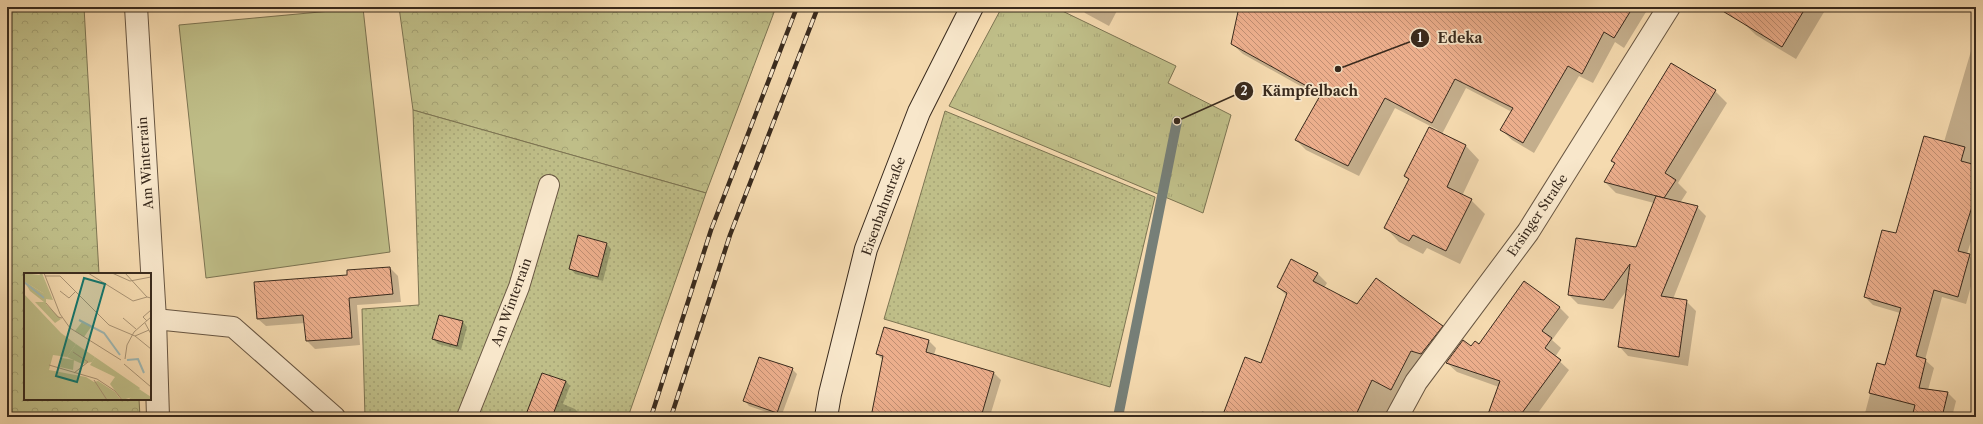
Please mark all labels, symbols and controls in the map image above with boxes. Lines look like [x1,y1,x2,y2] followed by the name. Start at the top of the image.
[1410,25,1491,51] callout: Edeka
[1438,29,1483,47] text: Edeka
[1417,30,1423,45] text: 1
[1234,78,1366,104] callout: Kämpfelbach
[1262,82,1358,100] text: Kämpfelbach
[1240,83,1248,98] text: 2
[134,116,156,211] street label: Am Winterrain
[858,155,908,257] street label: Eisenbahnstraße
[1504,171,1570,259] street label: Ersinger Straße
[487,256,534,349] street label: Am Winterrain
[24,273,151,400] inset map

